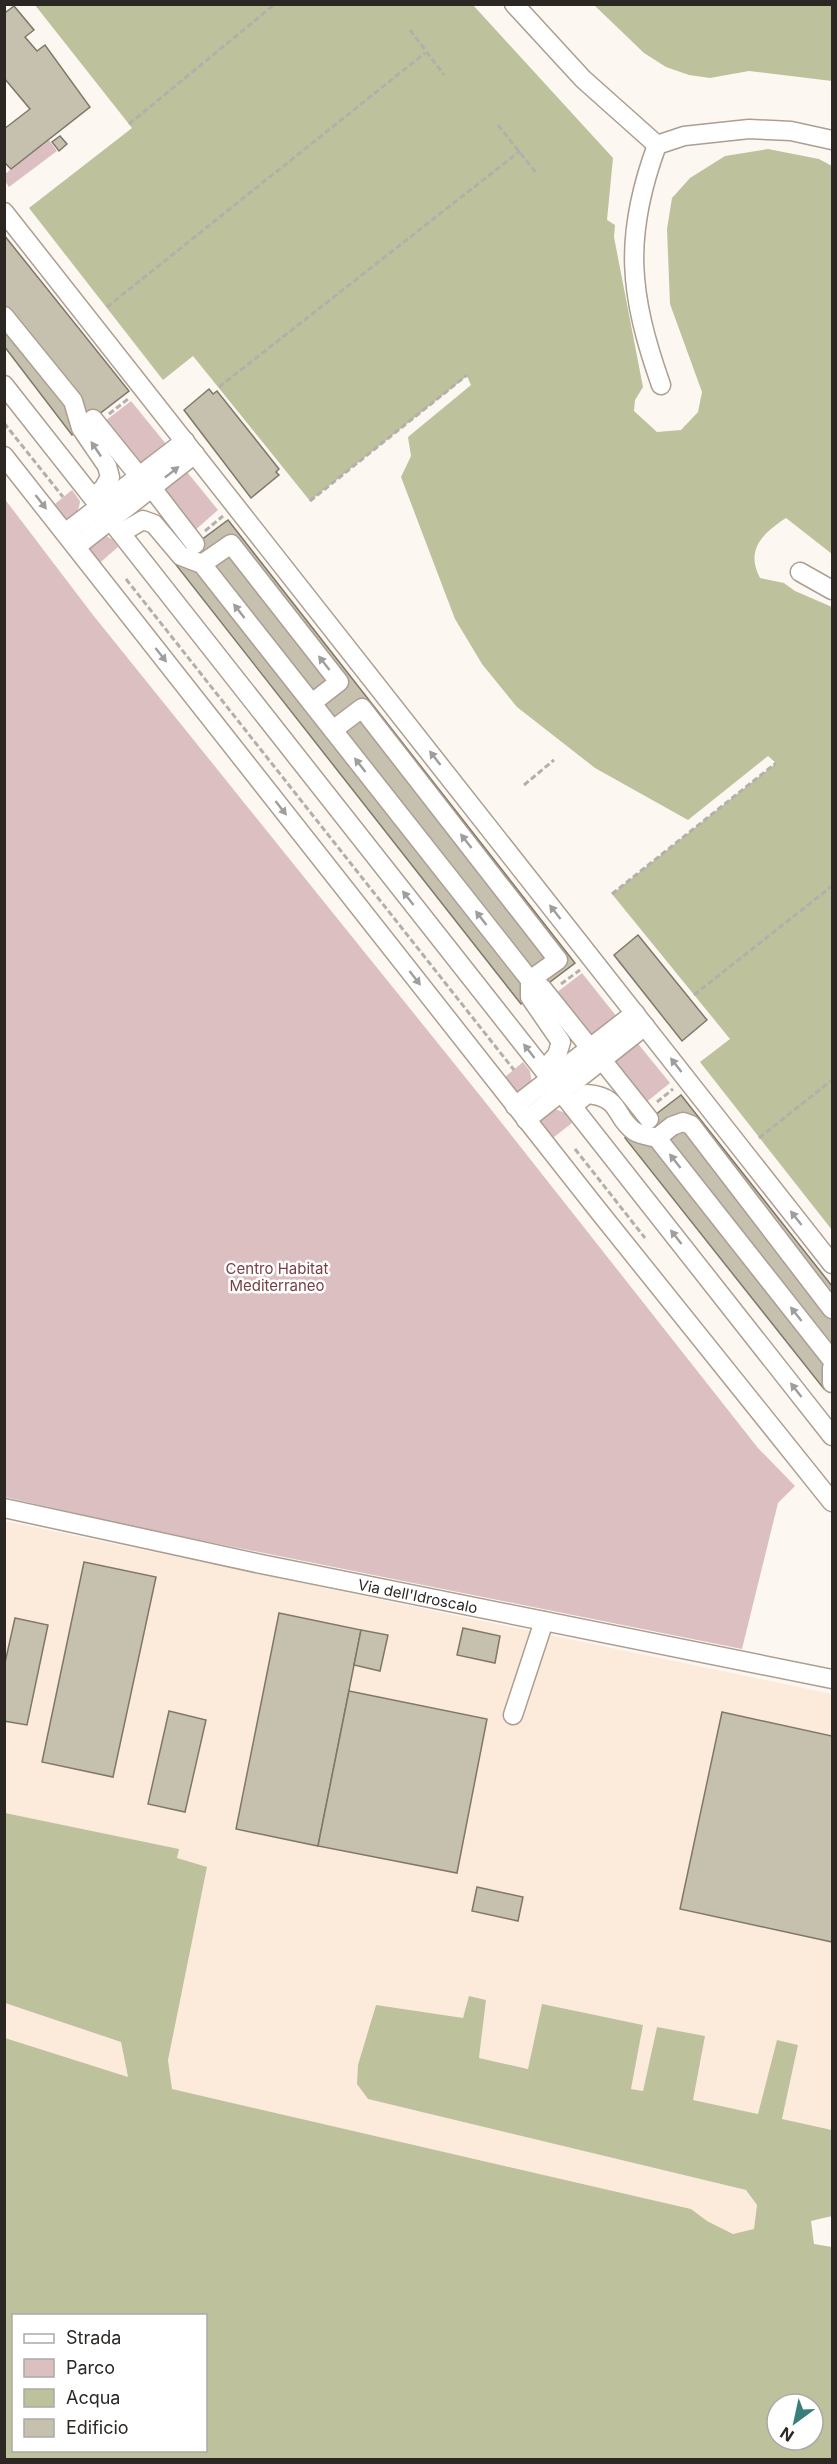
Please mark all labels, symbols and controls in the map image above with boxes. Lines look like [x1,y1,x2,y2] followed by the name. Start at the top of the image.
[90,441,102,457] one-way arrow
[164,467,179,479] one-way arrow
[34,494,46,509] one-way arrow
[234,604,246,619] one-way arrow
[154,647,167,663] one-way arrow
[318,655,331,671] one-way arrow
[429,751,441,766] one-way arrow
[354,757,366,772] one-way arrow
[275,801,287,816] one-way arrow
[460,834,472,849] one-way arrow
[403,890,415,905] one-way arrow
[550,904,562,919] one-way arrow
[475,910,487,925] one-way arrow
[408,971,420,986] one-way arrow
[523,1043,535,1058] one-way arrow
[669,1057,682,1073] one-way arrow
[669,1153,682,1169] one-way arrow
[791,1211,803,1226] one-way arrow
[670,1229,682,1244] one-way arrow
[226,1259,328,1295] park label: Centro Habitat Mediterraneo
[790,1306,803,1322] one-way arrow
[790,1382,803,1398] one-way arrow
[356,1574,479,1617] street label: Via dell'Idroscalo
[12,2314,207,2452] legend
[66,2327,121,2348] text: Strada
[66,2357,115,2378] text: Parco
[66,2387,120,2408] text: Acqua
[765,2392,825,2452] north arrow
[66,2417,129,2438] text: Edificio
[776,2423,797,2446] text: N

